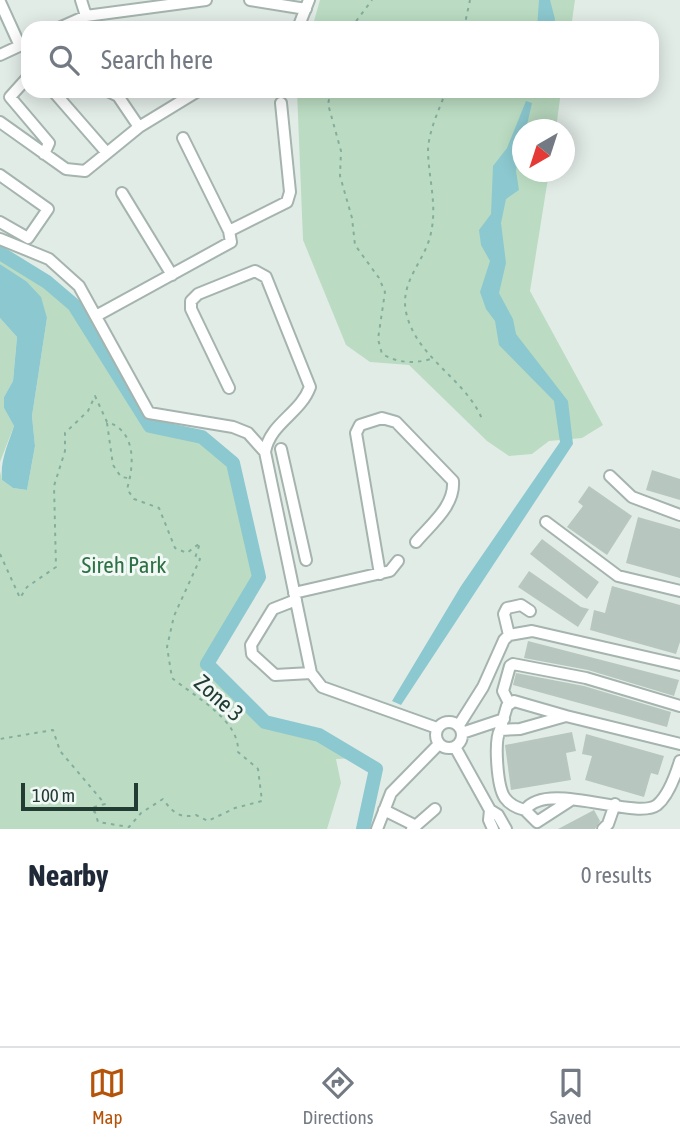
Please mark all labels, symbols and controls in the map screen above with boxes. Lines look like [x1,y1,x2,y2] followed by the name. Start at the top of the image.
[21,21,659,98] search box
[45,41,83,79] icon: search
[101,45,213,75] text: Search here
[512,119,575,182] north arrow
[82,552,166,578] park label: Sireh Park
[189,669,249,727] street label: Zone 3
[21,780,138,812] scale bar
[32,784,75,806] text: 100 m
[28,858,108,892] text: Nearby
[581,862,652,888] text: 0 results
[88,1064,126,1128] tab: Map
[303,1064,373,1128] tab: Directions
[550,1064,592,1128] tab: Saved

